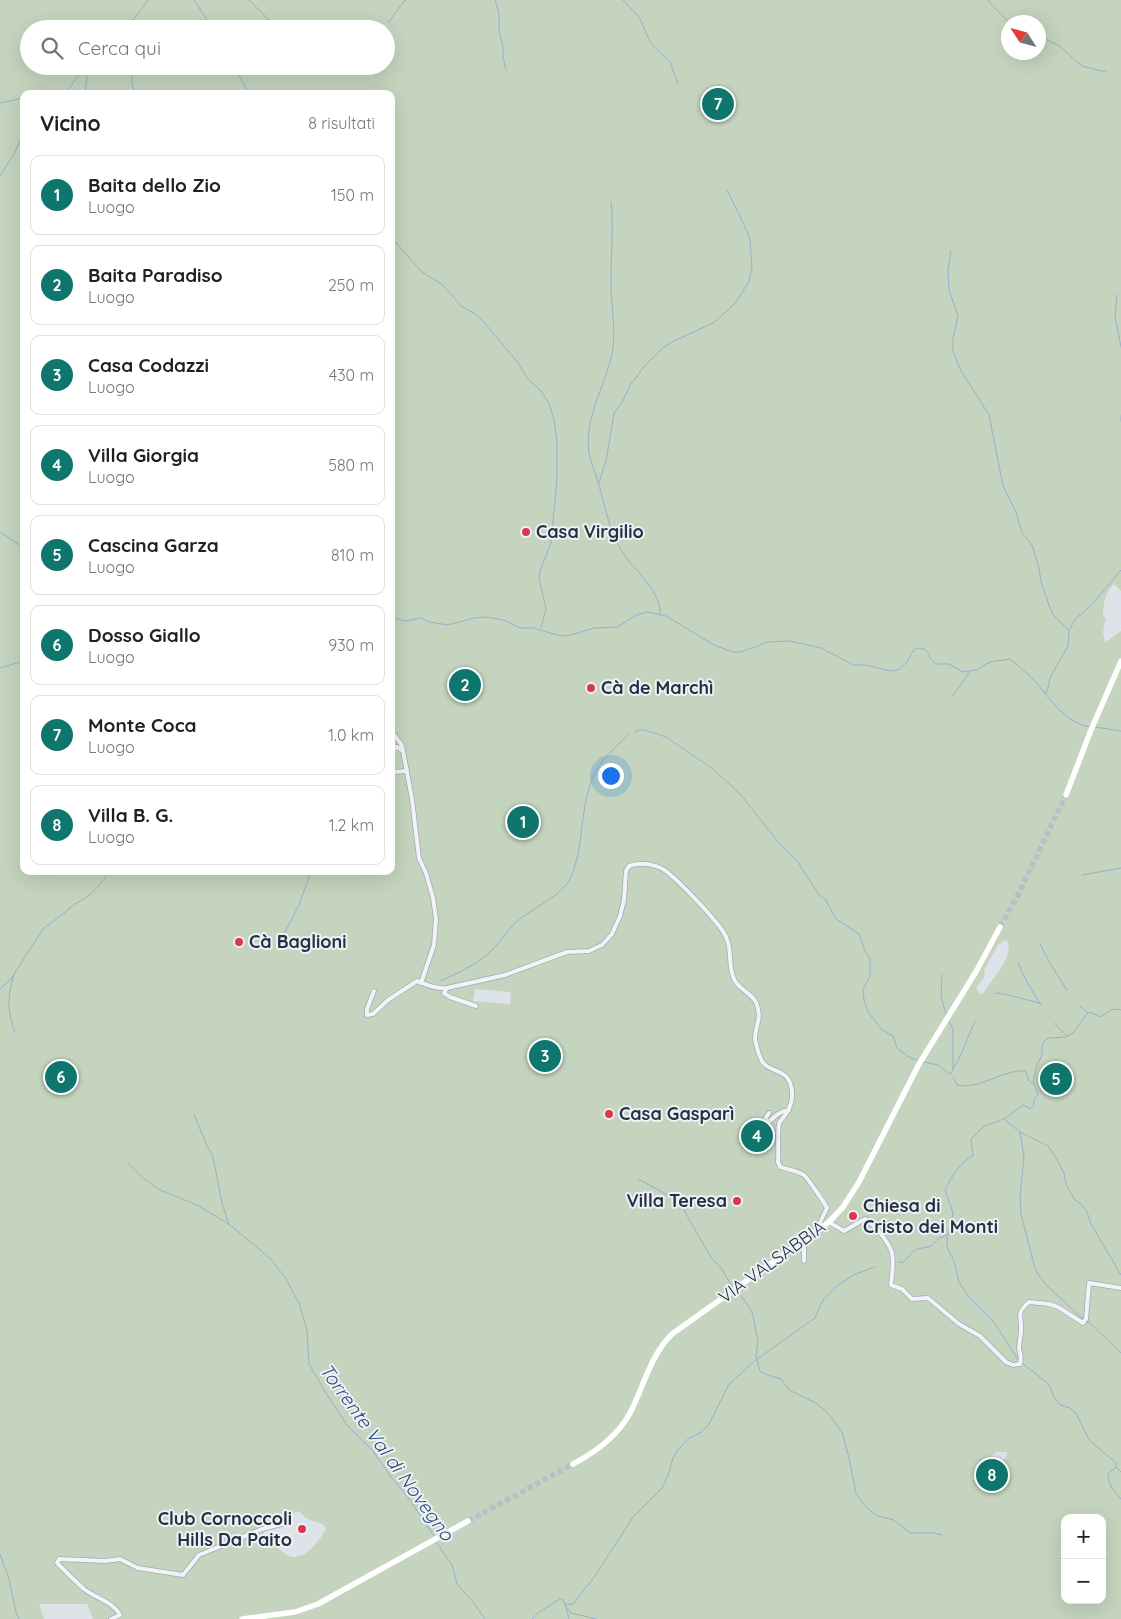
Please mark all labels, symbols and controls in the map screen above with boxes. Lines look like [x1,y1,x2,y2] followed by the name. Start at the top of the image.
[1001,15,1046,60] north arrow
[20,20,395,75] search box
[38,34,66,62] icon: search
[78,36,161,60] text: Cerca qui
[702,85,734,123] pin: 7
[40,110,101,136] text: Vicino
[308,113,375,133] text: 8 risultati
[88,173,221,197] text: Baita dello Zio
[54,185,60,205] text: 1
[331,185,374,205] text: 150 m
[88,197,135,217] text: Luogo
[88,263,223,287] text: Baita Paradiso
[52,275,62,295] text: 2
[328,275,374,295] text: 250 m
[88,287,135,307] text: Luogo
[88,353,209,377] text: Casa Codazzi
[53,365,61,385] text: 3
[329,365,374,385] text: 430 m
[88,377,135,397] text: Luogo
[88,443,199,467] text: Villa Giorgia
[52,455,62,475] text: 4
[328,455,374,475] text: 580 m
[88,467,135,487] text: Luogo
[536,520,644,543] place label: Casa Virgilio
[520,526,532,538] marker: Casa Virgilio
[88,533,219,557] text: Cascina Garza
[52,545,62,565] text: 5
[331,545,374,565] text: 810 m
[88,557,135,577] text: Luogo
[88,623,201,647] text: Dosso Giallo
[53,635,61,655] text: 6
[328,635,374,655] text: 930 m
[88,647,135,667] text: Luogo
[449,666,481,704] pin: 2
[601,676,713,699] place label: Cà de Marchì
[585,682,597,694] marker: Cà de Marchì
[88,713,197,737] text: Monte Coca
[53,725,61,745] text: 7
[328,725,374,745] text: 1.0 km
[88,737,135,757] text: Luogo
[598,763,624,789] your location
[88,803,173,827] text: Villa B. G.
[507,803,539,841] pin: 1
[53,815,61,835] text: 8
[329,815,374,835] text: 1.2 km
[88,827,135,847] text: Luogo
[249,930,347,953] place label: Cà Baglioni
[233,936,245,948] marker: Cà Baglioni
[529,1037,561,1075] pin: 3
[45,1058,77,1096] pin: 6
[1040,1060,1072,1098] pin: 5
[619,1102,734,1125] place label: Casa Gasparì
[603,1108,615,1120] marker: Casa Gasparì
[741,1117,773,1155] pin: 4
[627,1189,727,1212] place label: Villa Teresa
[863,1194,998,1238] place label: Chiesa di Cristo dei Monti
[731,1195,743,1207] marker: Villa Teresa
[847,1210,859,1222] marker: Chiesa di Cristo dei Monti
[714,1215,830,1308] street label: VIA VALSABBIA
[315,1359,460,1547] water label: Torrente Val di Novegno
[976,1456,1008,1494] pin: 8
[158,1507,292,1551] place label: Club Cornoccoli Hills Da Paito
[1061,1514,1106,1604] map controls
[1061,1514,1106,1559] button: +
[296,1523,308,1535] marker: Club Cornoccoli Hills Da Paito
[1061,1559,1106,1604] button: −

